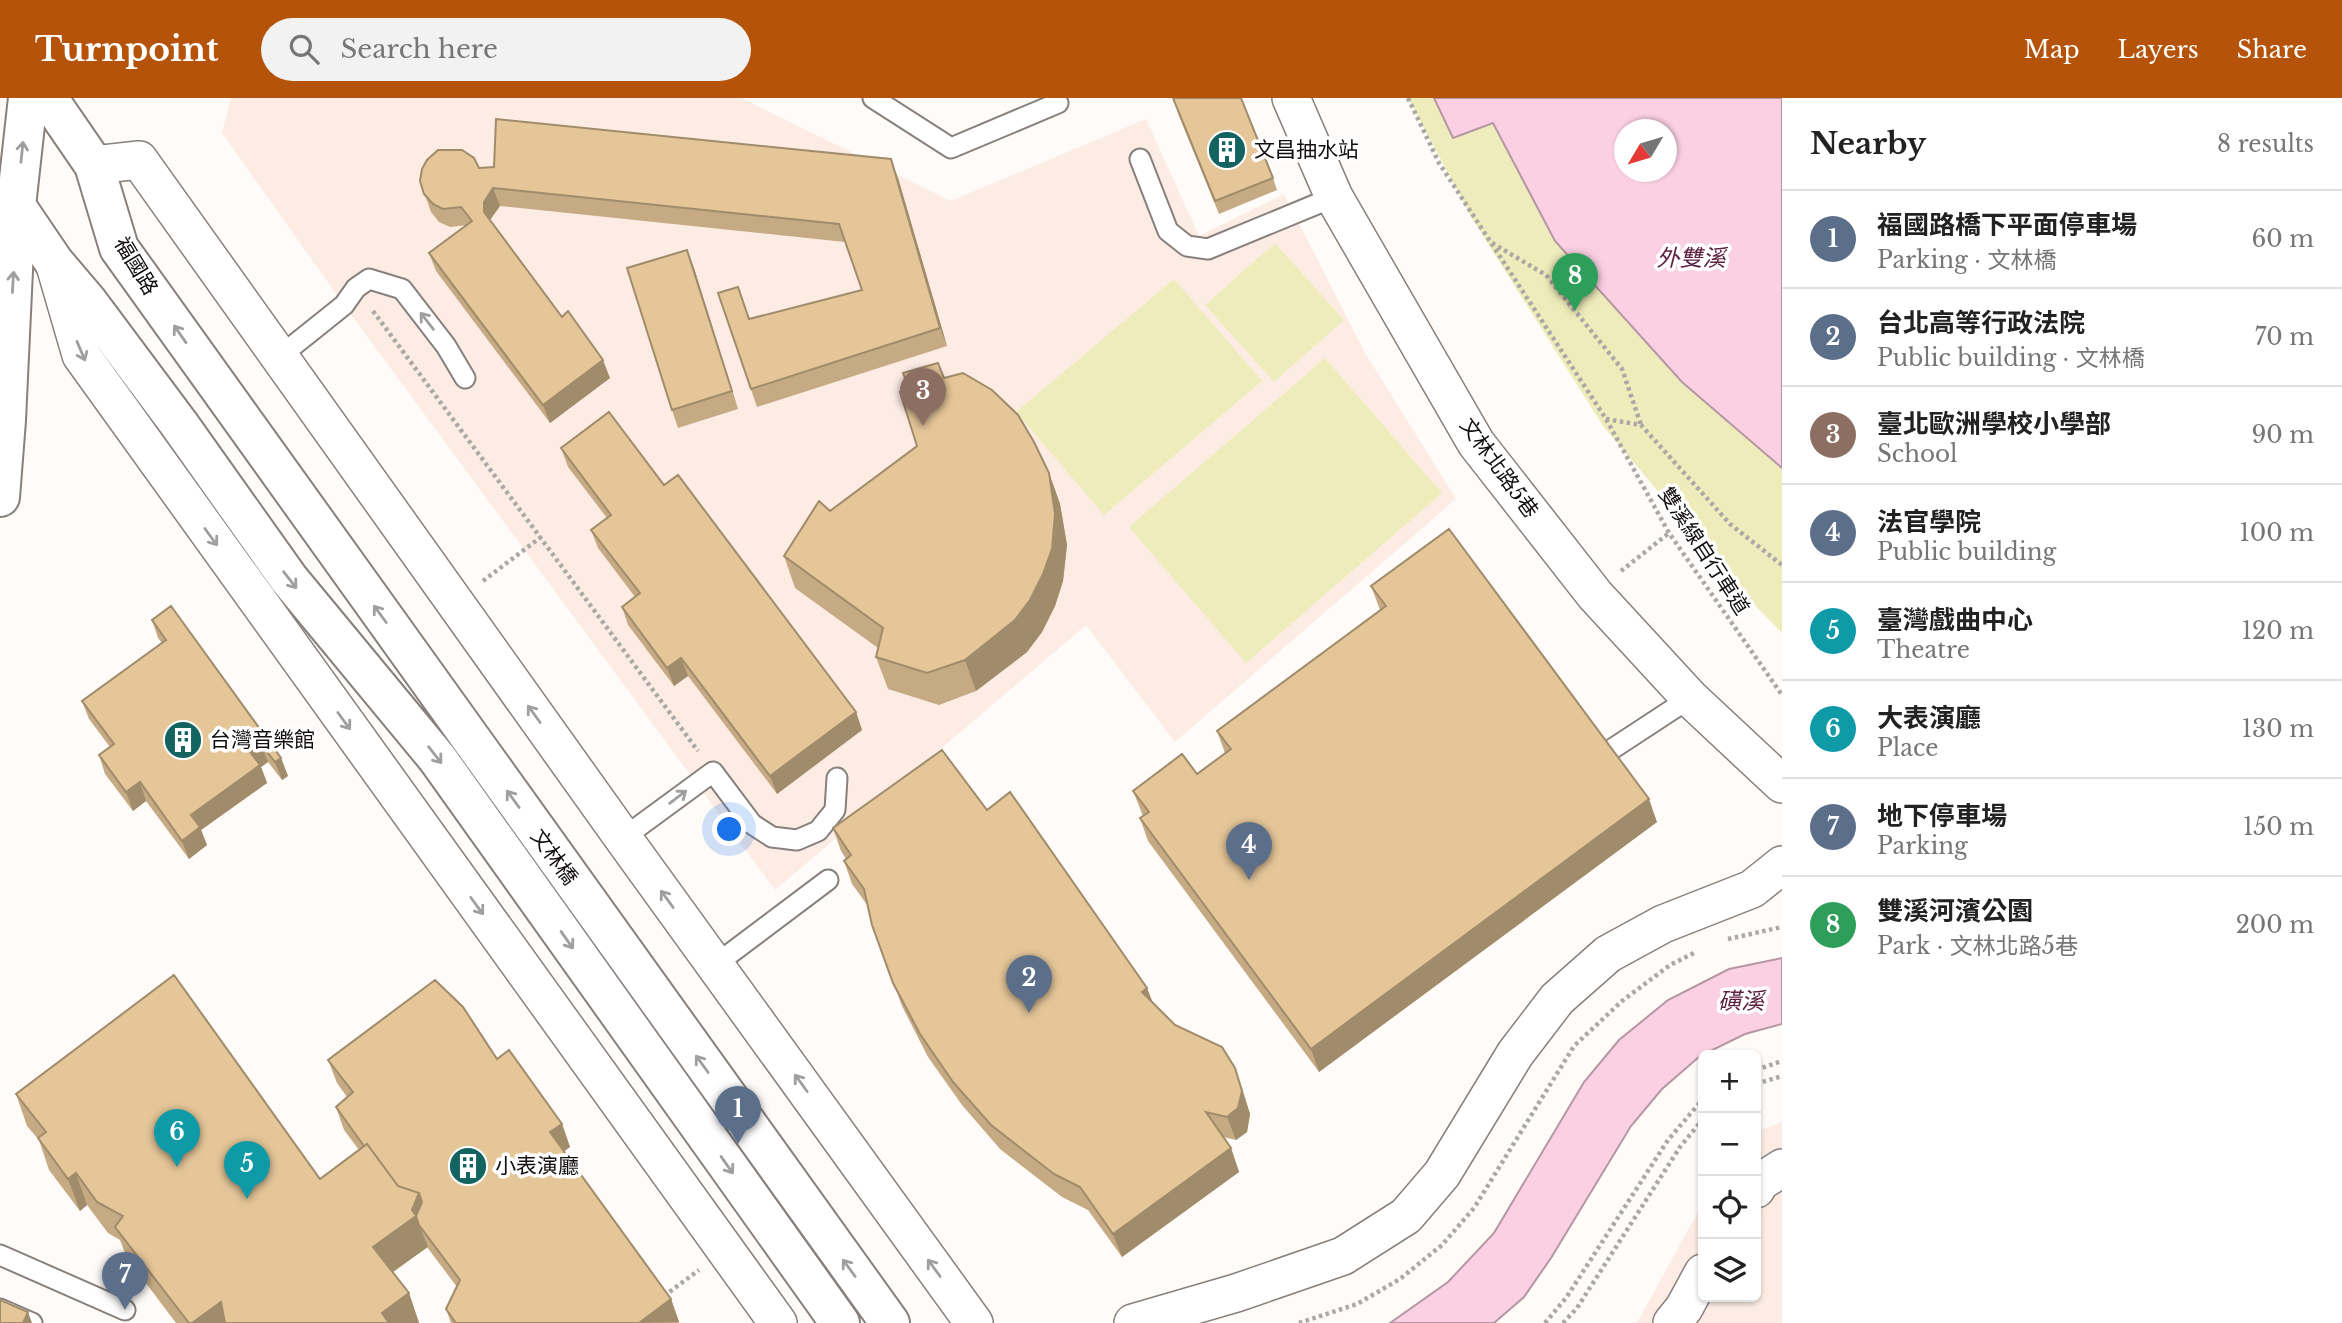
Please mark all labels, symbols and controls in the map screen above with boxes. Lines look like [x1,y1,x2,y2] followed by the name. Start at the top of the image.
[261,18,751,81] search box
[35,29,219,70] text: Turnpoint
[285,30,323,68] icon: search
[341,33,498,65] text: Search here
[2024,35,2080,64] text: Map
[2118,35,2199,64] text: Layers
[2237,35,2307,64] text: Share
[1614,119,1677,182] north arrow
[1810,125,1926,162] text: Nearby
[1206,129,1248,171] building icon: 文昌抽水站
[2217,130,2314,158] text: 8 results
[1254,137,1359,163] place label: 文昌抽水站
[16,141,29,164] one-way arrow
[1877,209,2137,241] text: 福國路橋下平面停車場
[1828,225,1838,253] text: 1
[2252,225,2314,253] text: 60 m
[109,232,163,300] street label: 福國路
[1657,244,1729,272] water label: 外雙溪
[1877,246,2056,274] text: Parking · 文林橋
[1552,253,1598,311] pin: 8
[6,271,19,294] one-way arrow
[1877,307,2085,339] text: 台北高等行政法院
[419,313,434,331] one-way arrow
[1826,323,1840,351] text: 2
[2255,323,2314,351] text: 70 m
[173,325,187,344] one-way arrow
[75,340,88,361] one-way arrow
[1877,344,2145,372] text: Public building · 文林橋
[900,368,946,426] pin: 3
[1877,408,2111,440] text: 臺北歐洲學校小學部
[1454,413,1544,523] street label: 文林北路5巷
[1826,421,1840,449] text: 3
[2252,421,2314,449] text: 90 m
[1877,440,1958,468] text: School
[1653,482,1755,620] street label: 雙溪線自行車道
[1877,506,1981,538] text: 法官學院
[1825,519,1841,547] text: 4
[2240,519,2314,547] text: 100 m
[203,527,218,546] one-way arrow
[1877,538,2056,566] text: Public building
[282,570,297,588] one-way arrow
[1877,604,2033,636] text: 臺灣戲曲中心
[373,605,387,624] one-way arrow
[1826,617,1840,645] text: 5
[2242,617,2314,645] text: 120 m
[1877,636,1970,664] text: Theatre
[1877,702,1981,734] text: 大表演廳
[527,705,542,724] one-way arrow
[337,711,352,730] one-way arrow
[1825,715,1841,743] text: 6
[2242,715,2314,743] text: 130 m
[162,719,204,761] building icon: 台灣音樂館
[210,727,315,753] place label: 台灣音樂館
[1877,734,1939,762] text: Place
[427,746,442,764] one-way arrow
[506,790,520,809] one-way arrow
[668,790,687,805] one-way arrow
[1877,800,2007,832] text: 地下停車場
[712,812,746,846] your location
[1827,813,1839,841] text: 7
[2243,813,2314,841] text: 150 m
[1226,822,1272,880] pin: 4
[525,824,583,890] street label: 文林橋
[1877,832,1968,860] text: Parking
[660,890,674,909] one-way arrow
[1877,895,2033,927] text: 雙溪河濱公園
[470,896,485,915] one-way arrow
[1826,911,1840,939] text: 8
[2236,911,2314,939] text: 200 m
[560,930,574,949] one-way arrow
[1877,932,2078,960] text: Park · 文林北路5巷
[1006,955,1052,1013] pin: 2
[1718,987,1767,1015] water label: 磺溪
[1698,1050,1761,1302] map controls
[1698,1050,1761,1113] button: +
[695,1055,710,1074] one-way arrow
[793,1074,808,1093] one-way arrow
[715,1086,761,1144] pin: 1
[154,1109,200,1167] pin: 6
[1698,1113,1761,1176] button: −
[224,1141,270,1199] pin: 5
[447,1145,489,1187] building icon: 小表演廳
[495,1153,579,1179] place label: 小表演廳
[720,1155,735,1174] one-way arrow
[1698,1176,1761,1239] button: locate
[1698,1239,1761,1302] button: layers
[102,1252,148,1310] pin: 7
[842,1259,856,1278] one-way arrow
[927,1259,941,1278] one-way arrow

